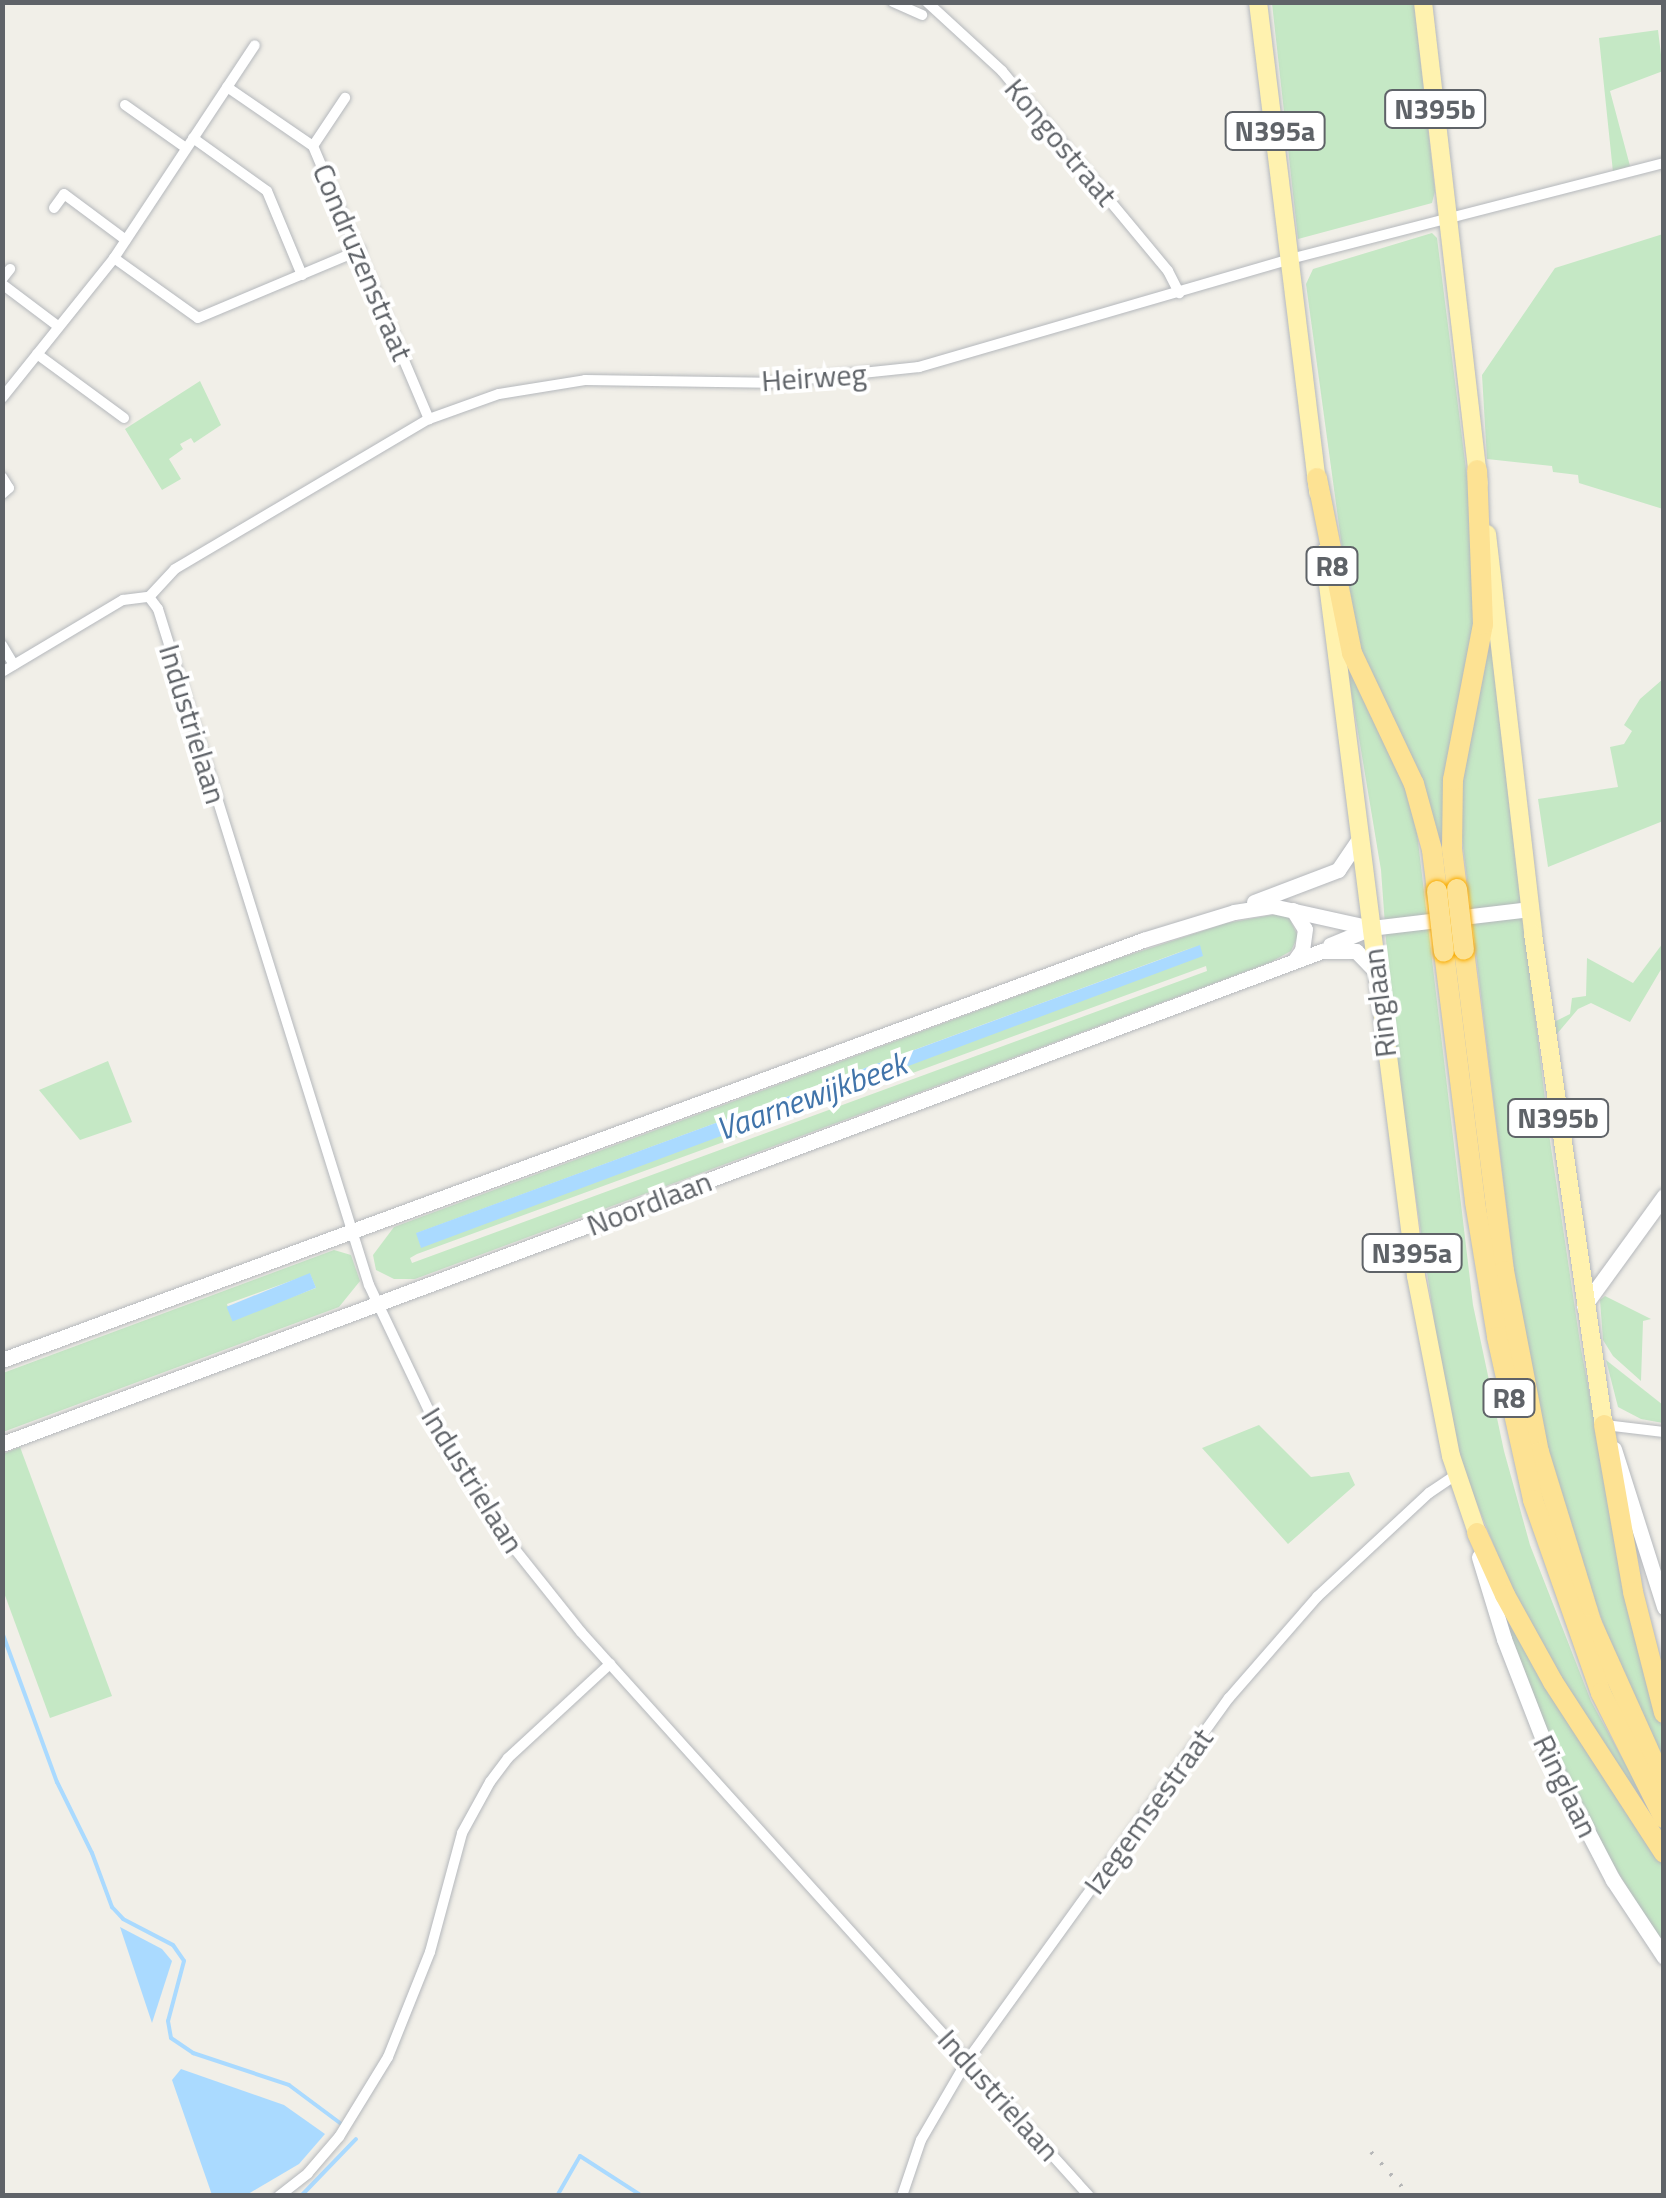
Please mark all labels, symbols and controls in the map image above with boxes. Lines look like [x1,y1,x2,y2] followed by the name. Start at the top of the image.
[997,71,1125,213] street label: Kongostraat
[1382,86,1488,132] road number: N395b
[1222,108,1328,154] road number: N395a
[305,158,421,366] street label: Condruzenstraat
[760,355,868,399] street label: Heirweg
[1304,543,1360,589] road number: R8
[152,640,234,808] street label: Industrielaan
[1354,946,1404,1060] street label: Ringlaan
[711,1044,911,1148] water label: Vaarnewijkbeek
[1506,1095,1610,1141] road number: N395b
[582,1163,716,1243] street label: Noordlaan
[1360,1230,1464,1276] road number: N395a
[1482,1375,1536,1421] road number: R8
[414,1401,532,1559] street label: Industrielaan
[1076,1721,1220,1901] street label: Izegemsestraat
[1526,1729,1606,1843] street label: Ringlaan
[930,2022,1068,2168] street label: Industrielaan

